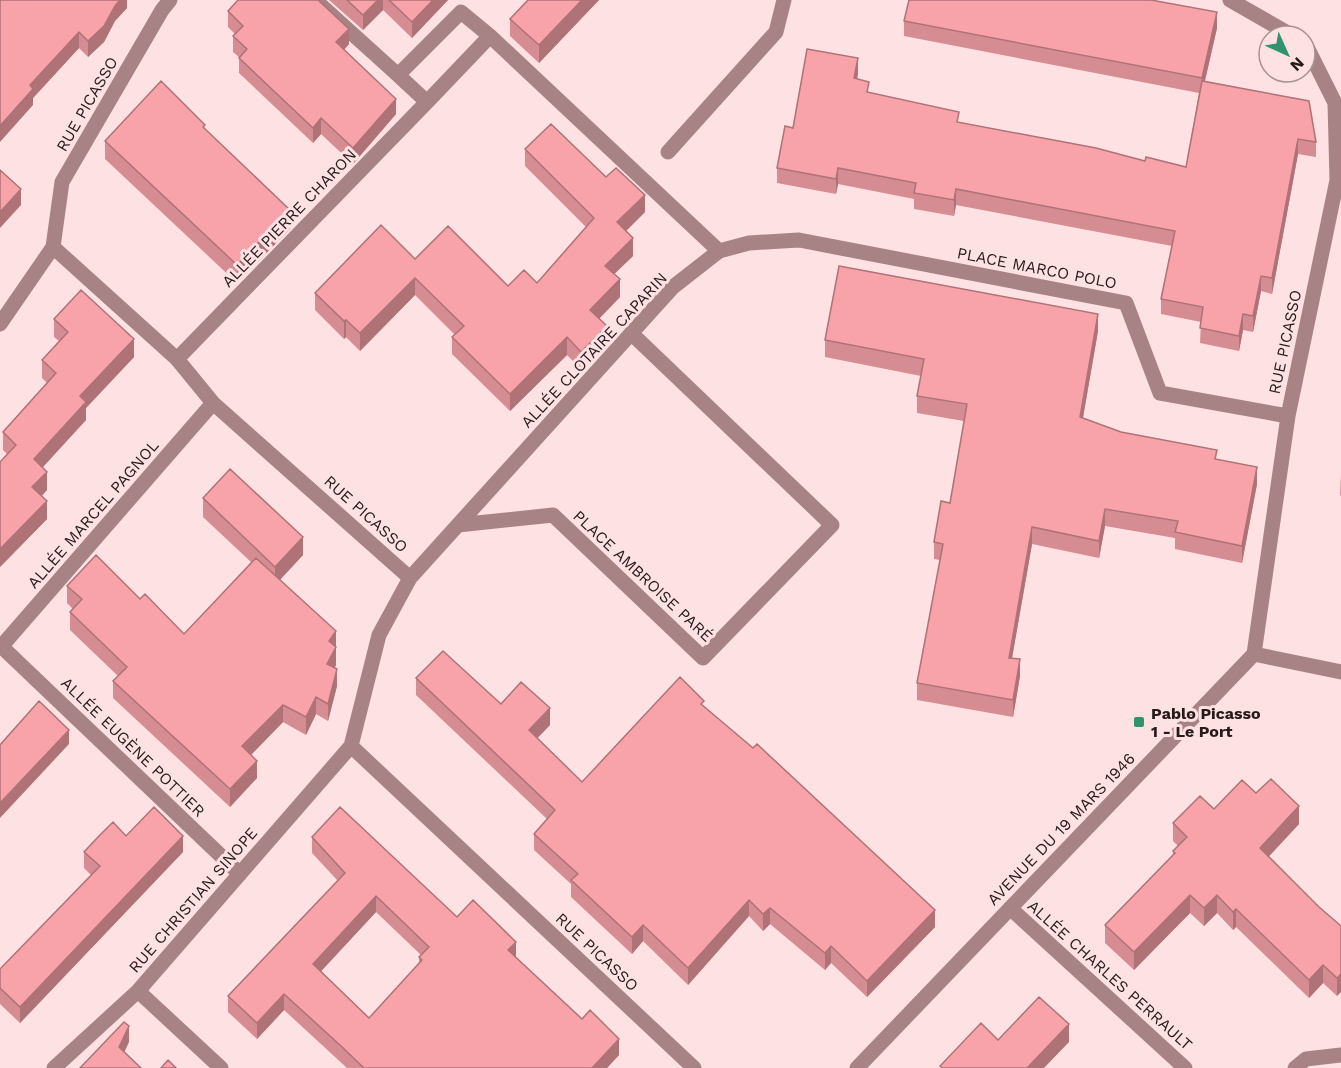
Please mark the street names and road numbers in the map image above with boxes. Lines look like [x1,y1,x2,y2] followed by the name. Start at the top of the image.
[52,53,122,155] street label: RUE PICASSO
[218,145,360,291] street label: ALLÉE PIERRE CHARON
[956,243,1118,293] street label: PLACE MARCO POLO
[517,268,671,432] street label: ALLÉE CLOTAIRE CAPARIN
[1265,288,1305,396] street label: RUE PICASSO
[23,436,163,592] street label: ALLÉE MARCEL PAGNOL
[320,471,412,557] street label: RUE PICASSO
[569,506,717,646] street label: PLACE AMBROISE PARÉ
[57,673,209,821] street label: ALLÉE EUGÈNE POTTIER
[983,749,1139,909] street label: AVENUE DU 19 MARS 1946
[125,823,261,977] street label: RUE CHRISTIAN SINOPE
[1024,896,1196,1054] street label: ALLÉE CHARLES PERRAULT
[552,909,642,995] street label: RUE PICASSO

